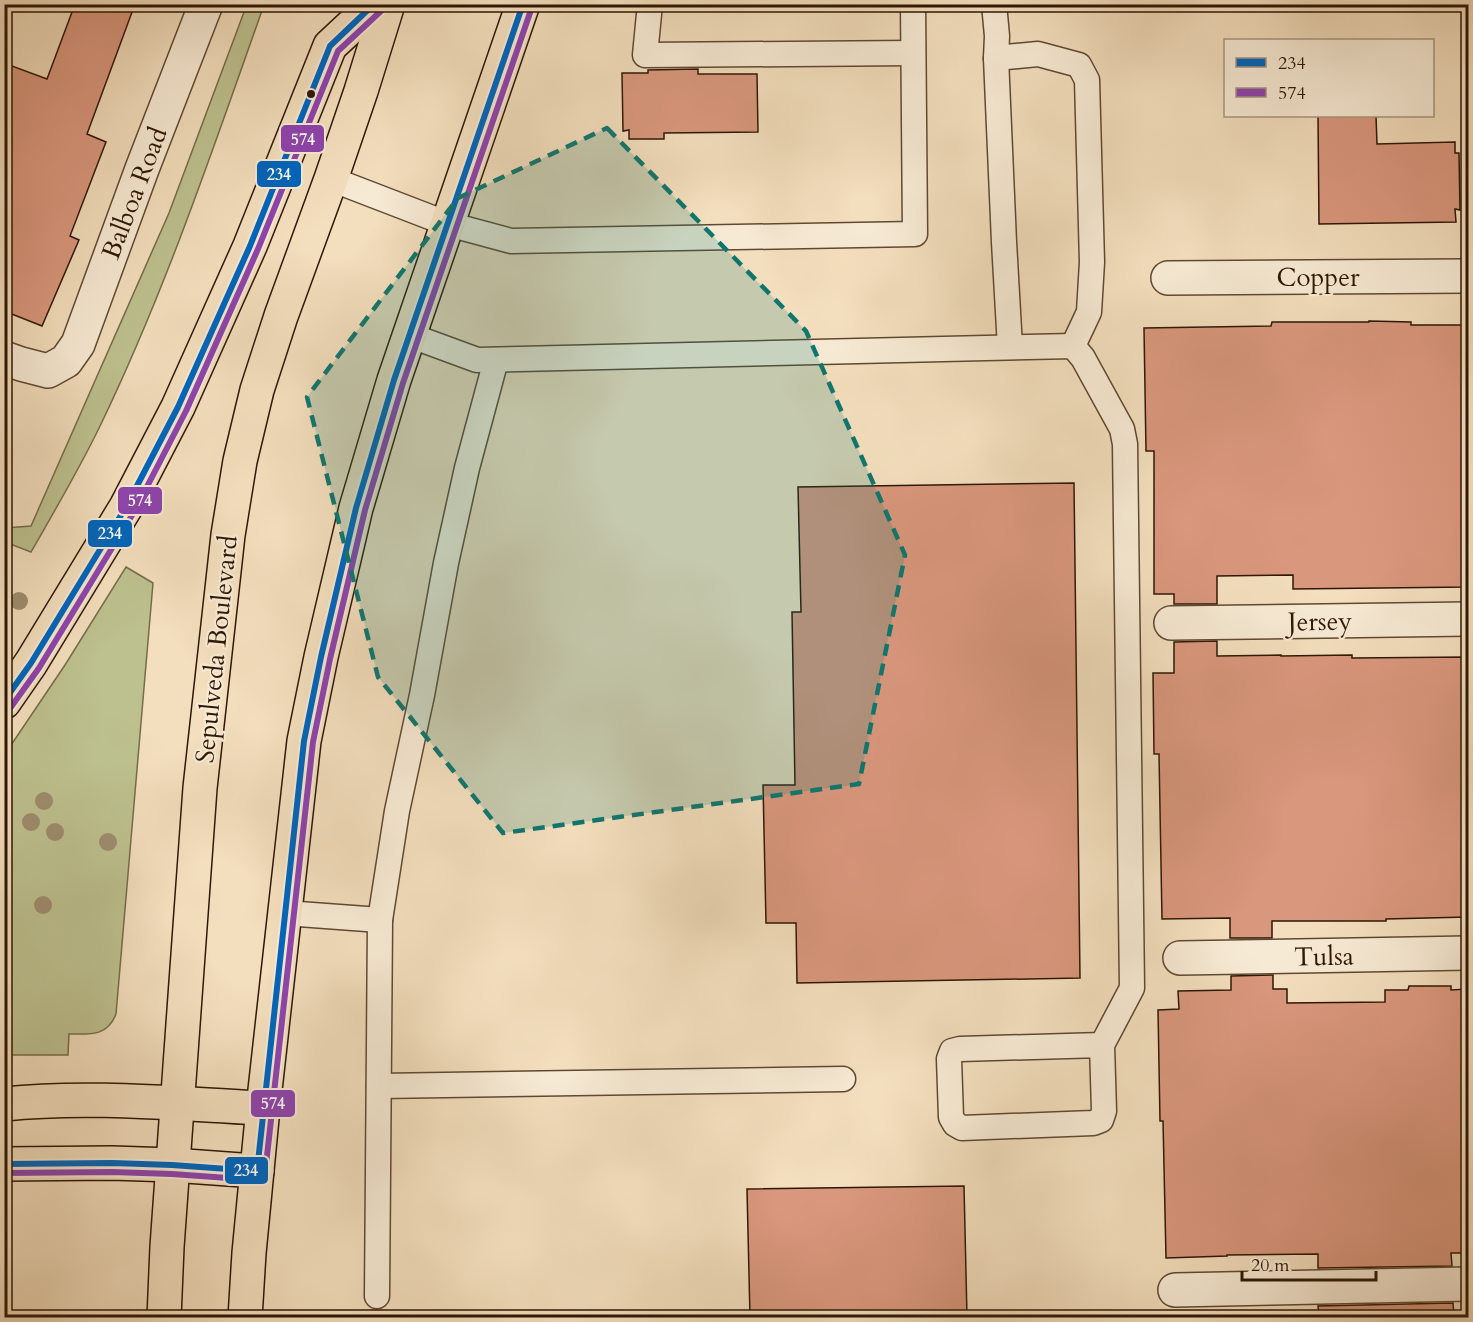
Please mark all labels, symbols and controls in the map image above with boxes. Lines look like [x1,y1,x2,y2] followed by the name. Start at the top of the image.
[1224,39,1434,117] legend
[1278,51,1306,76] text: 234
[1278,81,1306,106] text: 574
[305,88,317,100] unlabelled marker
[93,122,176,264] street label: Balboa Road
[280,124,325,153] line badge: 574
[291,129,315,151] text: 574
[256,160,302,188] line badge: 234
[267,164,291,186] text: 234
[1277,260,1360,295] street label: Copper
[117,486,163,515] line badge: 574
[128,490,152,512] text: 574
[87,519,133,548] line badge: 234
[98,523,122,545] text: 234
[187,533,246,765] street label: Sepulveda Boulevard
[1284,603,1353,640] street label: Jersey
[1294,938,1354,975] street label: Tulsa
[250,1089,296,1118] line badge: 574
[261,1093,285,1115] text: 574
[224,1156,269,1185] line badge: 234
[234,1160,258,1182] text: 234
[1242,1244,1376,1282] scale bar
[1251,1253,1290,1278] text: 20 m

